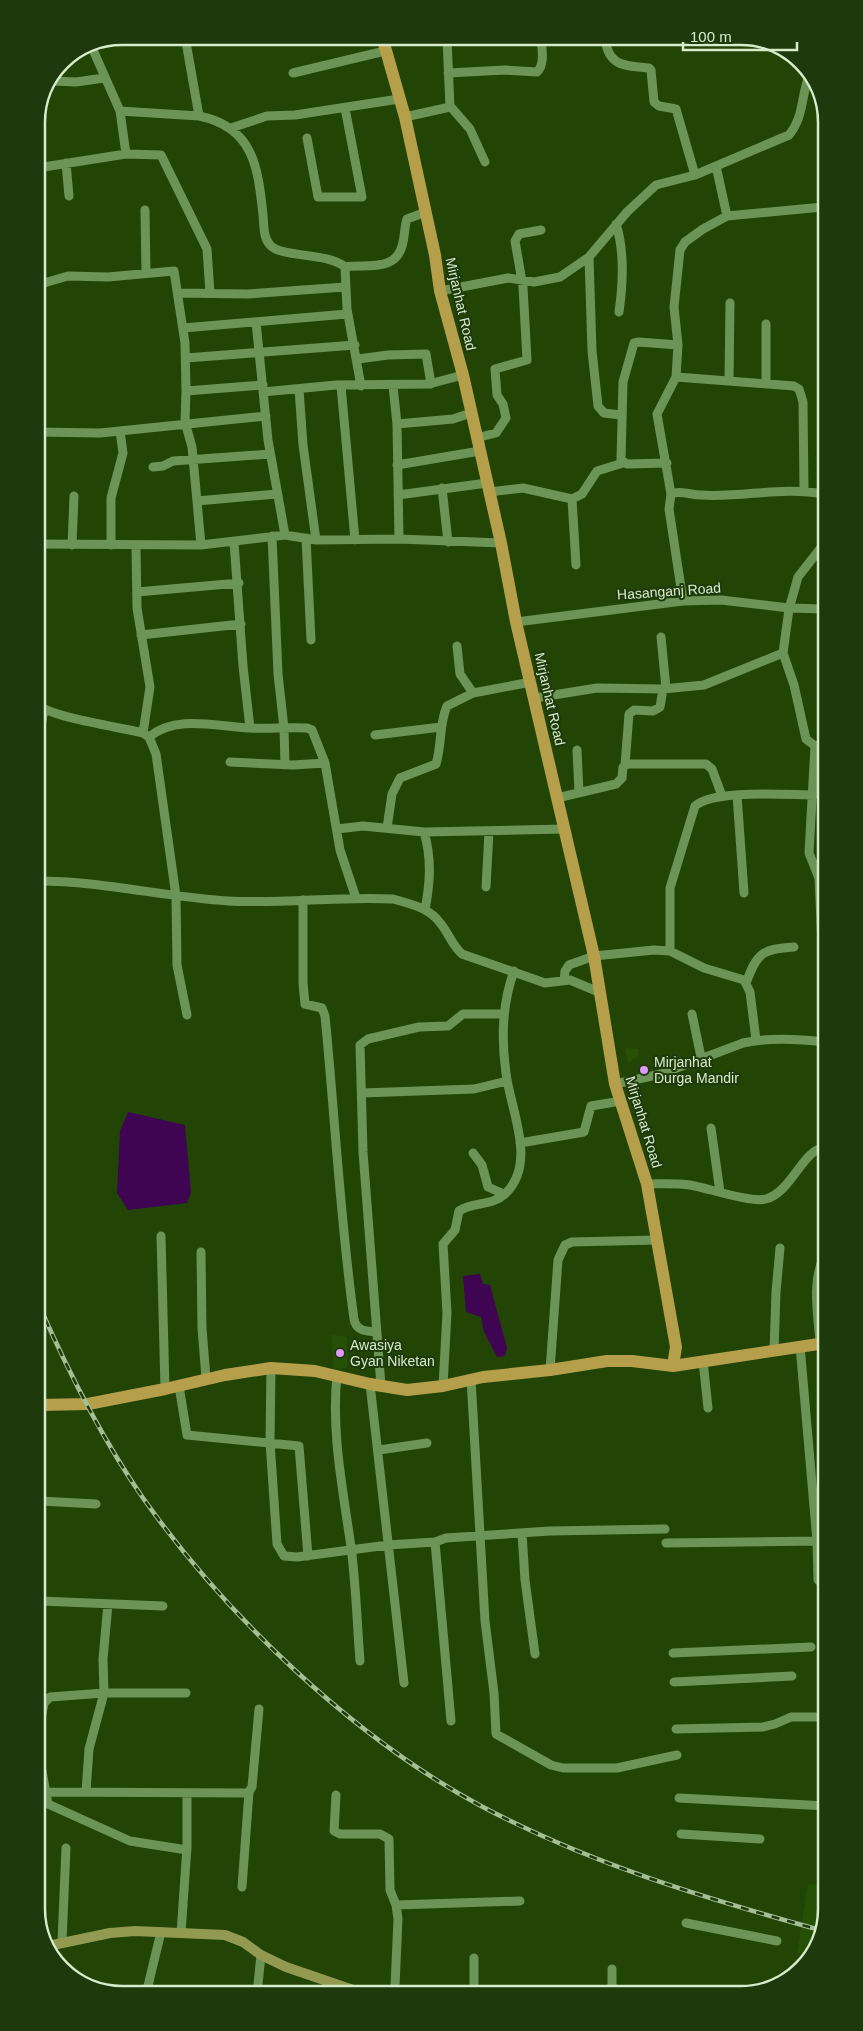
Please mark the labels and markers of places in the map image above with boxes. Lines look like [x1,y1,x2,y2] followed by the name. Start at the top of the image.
[654,1054,739,1086] place label: Mirjanhat Durga Mandir
[638,1064,650,1076] marker: Mirjanhat Durga Mandir
[350,1337,435,1369] place label: Awasiya Gyan Niketan
[334,1347,346,1359] marker: Awasiya Gyan Niketan

